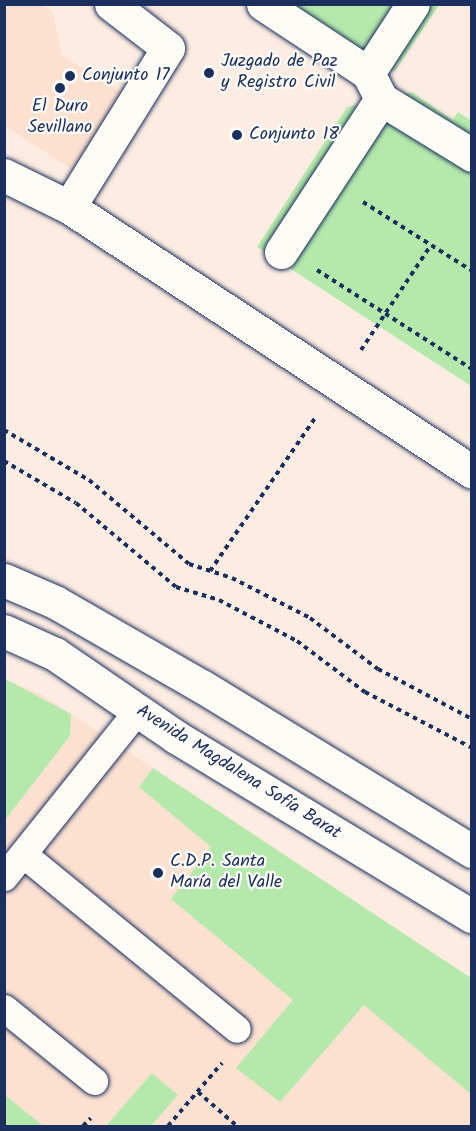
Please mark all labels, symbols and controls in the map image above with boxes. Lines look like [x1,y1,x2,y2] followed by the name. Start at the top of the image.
[221,52,338,94] place label: Juzgado de Paz y Registro Civil
[82,65,170,87] place label: Conjunto 17
[202,66,216,80] marker: Juzgado de Paz y Registro Civil
[63,69,77,83] marker: Conjunto 17
[53,81,67,95] marker: El Duro Sevillano
[28,97,92,140] place label: El Duro Sevillano
[249,124,339,146] place label: Conjunto 18
[230,128,244,142] marker: Conjunto 18
[132,701,344,845] street label: Avenida Magdalena Sofía Barat
[170,852,282,894] place label: C.D.P. Santa María del Valle
[151,866,165,880] marker: C.D.P. Santa María del Valle

